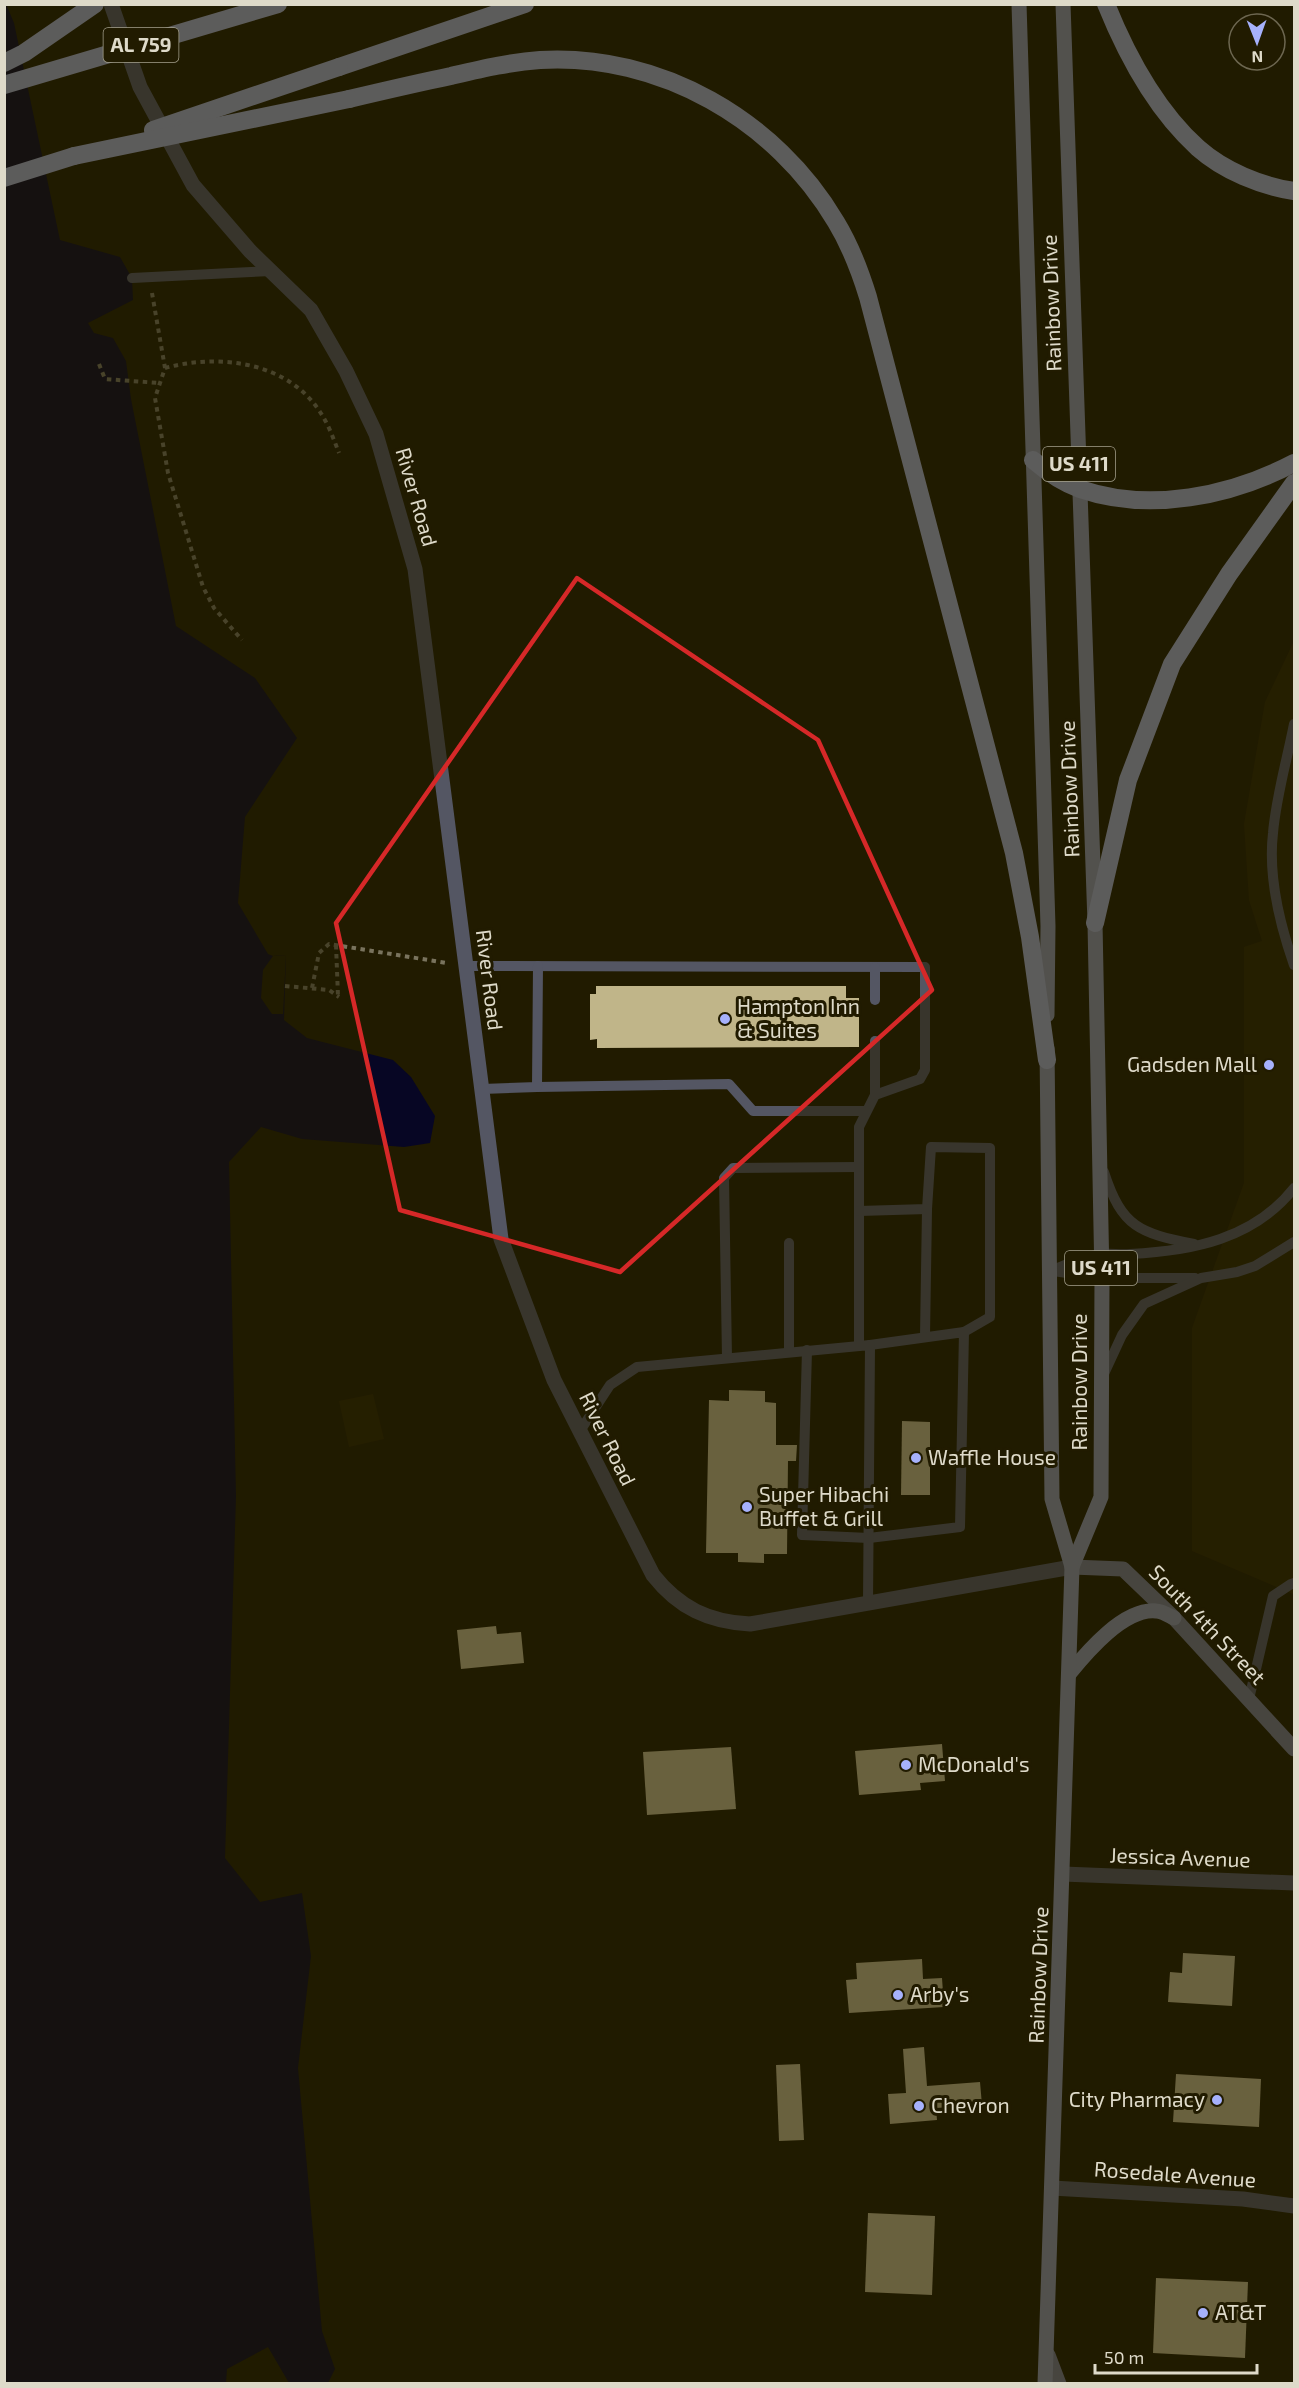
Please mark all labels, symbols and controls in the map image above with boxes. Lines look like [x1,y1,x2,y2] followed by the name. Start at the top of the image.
[1227,12,1287,72] north arrow
[104,28,178,62] road number: AL 759
[1251,48,1263,67] text: N
[1036,234,1065,372] street label: Rainbow Drive
[391,444,443,549] street label: River Road
[1043,447,1115,481] road number: US 411
[1054,720,1083,858] street label: Rainbow Drive
[472,928,509,1032] street label: River Road
[737,993,860,1042] place label: Hampton Inn & Suites
[718,1012,732,1026] marker: Hampton Inn & Suites
[1127,1051,1258,1076] place label: Gadsden Mall
[1262,1058,1276,1072] marker: Gadsden Mall
[1065,1251,1137,1285] road number: US 411
[1066,1313,1091,1451] street label: Rainbow Drive
[575,1387,642,1489] street label: River Road
[928,1444,1056,1469] place label: Waffle House
[909,1451,923,1465] marker: Waffle House
[759,1481,889,1530] place label: Super Hibachi Buffet & Grill
[740,1500,754,1514] marker: Super Hibachi Buffet & Grill
[1145,1559,1272,1689] street label: South 4th Street
[918,1751,1030,1776] place label: McDonald's
[899,1758,913,1772] marker: McDonald's
[1109,1842,1251,1871] street label: Jessica Avenue
[1023,1906,1052,2044] street label: Rainbow Drive
[910,1981,970,2006] place label: Arby's
[891,1988,905,2002] marker: Arby's
[1069,2086,1205,2111] place label: City Pharmacy
[931,2092,1010,2117] place label: Chevron
[1210,2093,1224,2107] marker: City Pharmacy
[912,2099,926,2113] marker: Chevron
[1093,2155,1257,2192] street label: Rosedale Avenue
[1215,2299,1266,2324] place label: AT&T
[1196,2306,1210,2320] marker: AT&T
[1095,2337,1257,2375] scale bar
[1104,2346,1144,2368] text: 50 m

